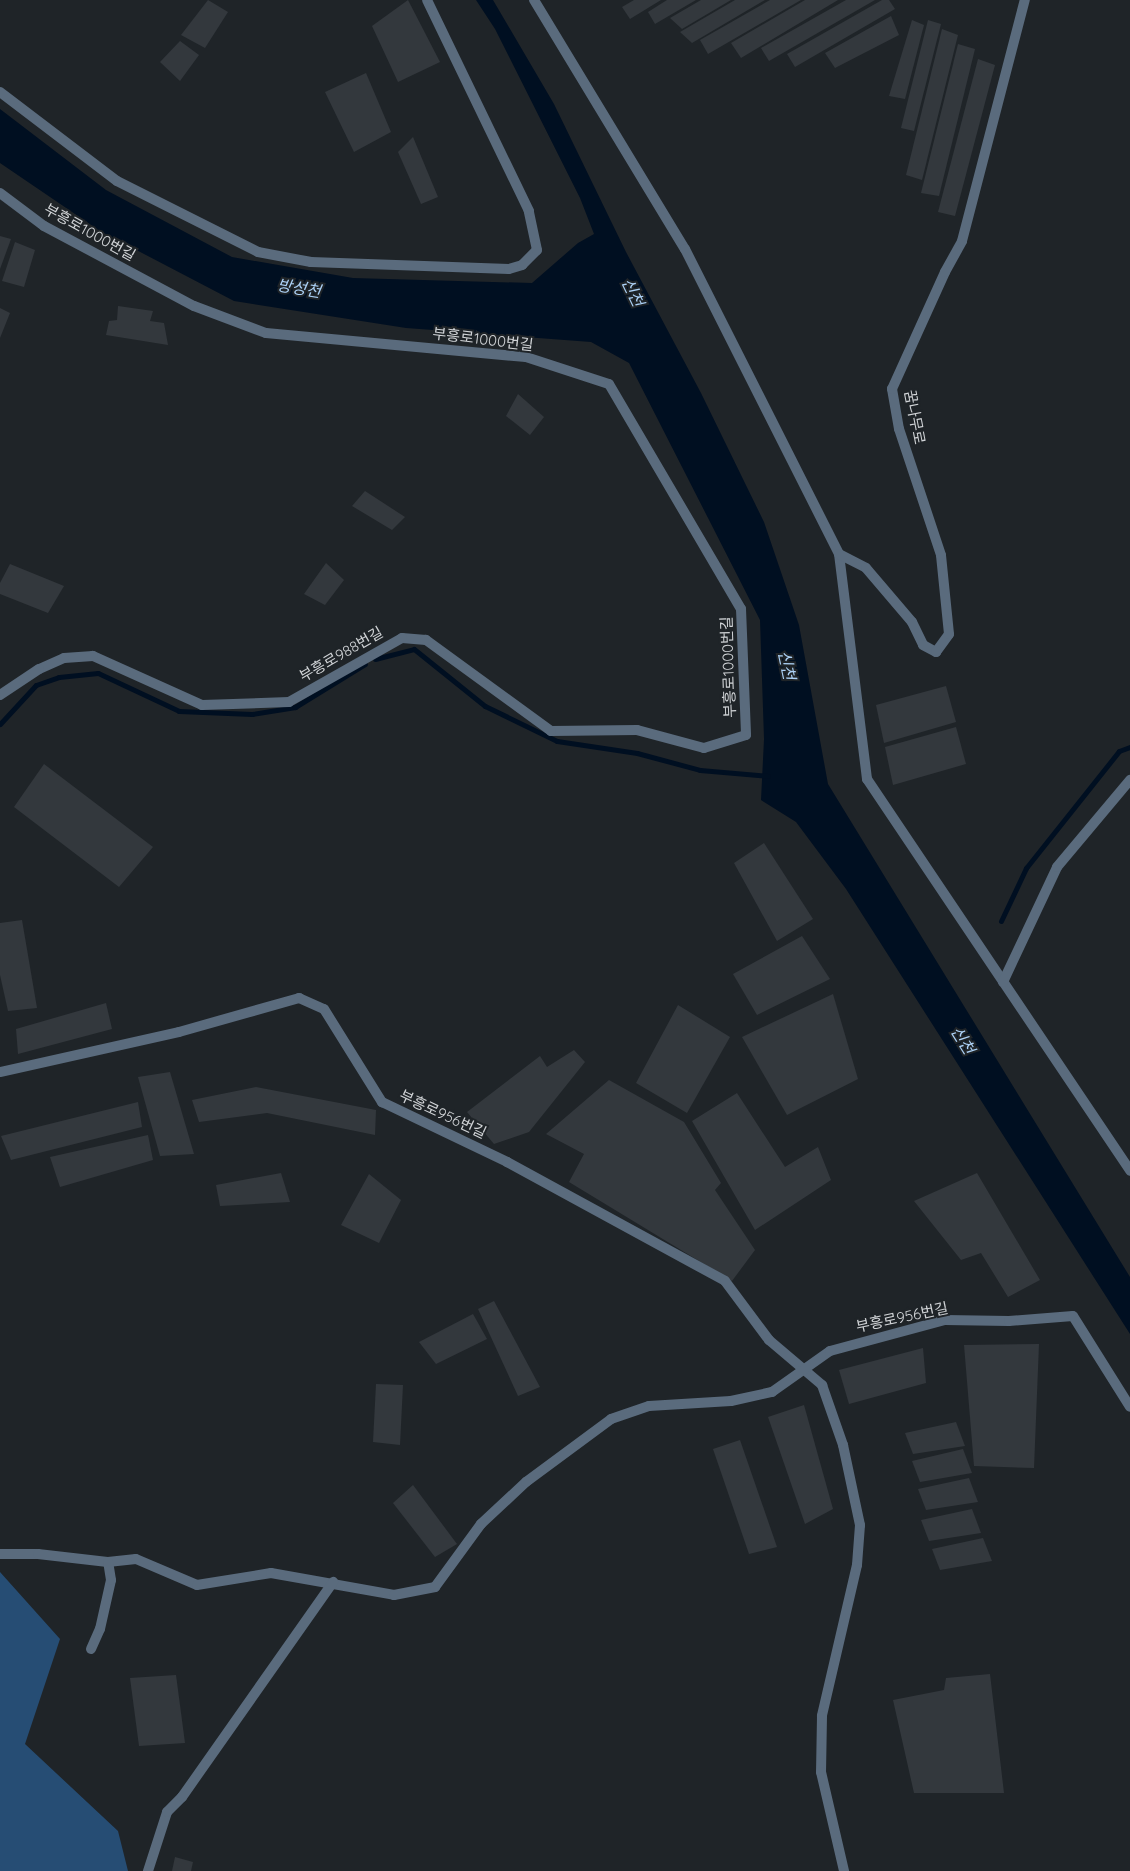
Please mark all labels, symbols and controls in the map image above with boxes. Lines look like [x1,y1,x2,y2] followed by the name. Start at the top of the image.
[41,200,139,264] street label: 부흥로1000번길
[276,275,322,301] water label: 방성천
[618,275,648,309] water label: 신천
[432,324,534,354] street label: 부흥로1000번길
[901,388,929,446] street label: 꿈나무로
[717,616,739,718] street label: 부흥로1000번길
[296,623,386,685] street label: 부흥로988번길
[775,649,799,681] water label: 신천
[947,1022,979,1058] water label: 신천
[397,1086,489,1142] street label: 부흥로956번길
[854,1298,950,1336] street label: 부흥로956번길

